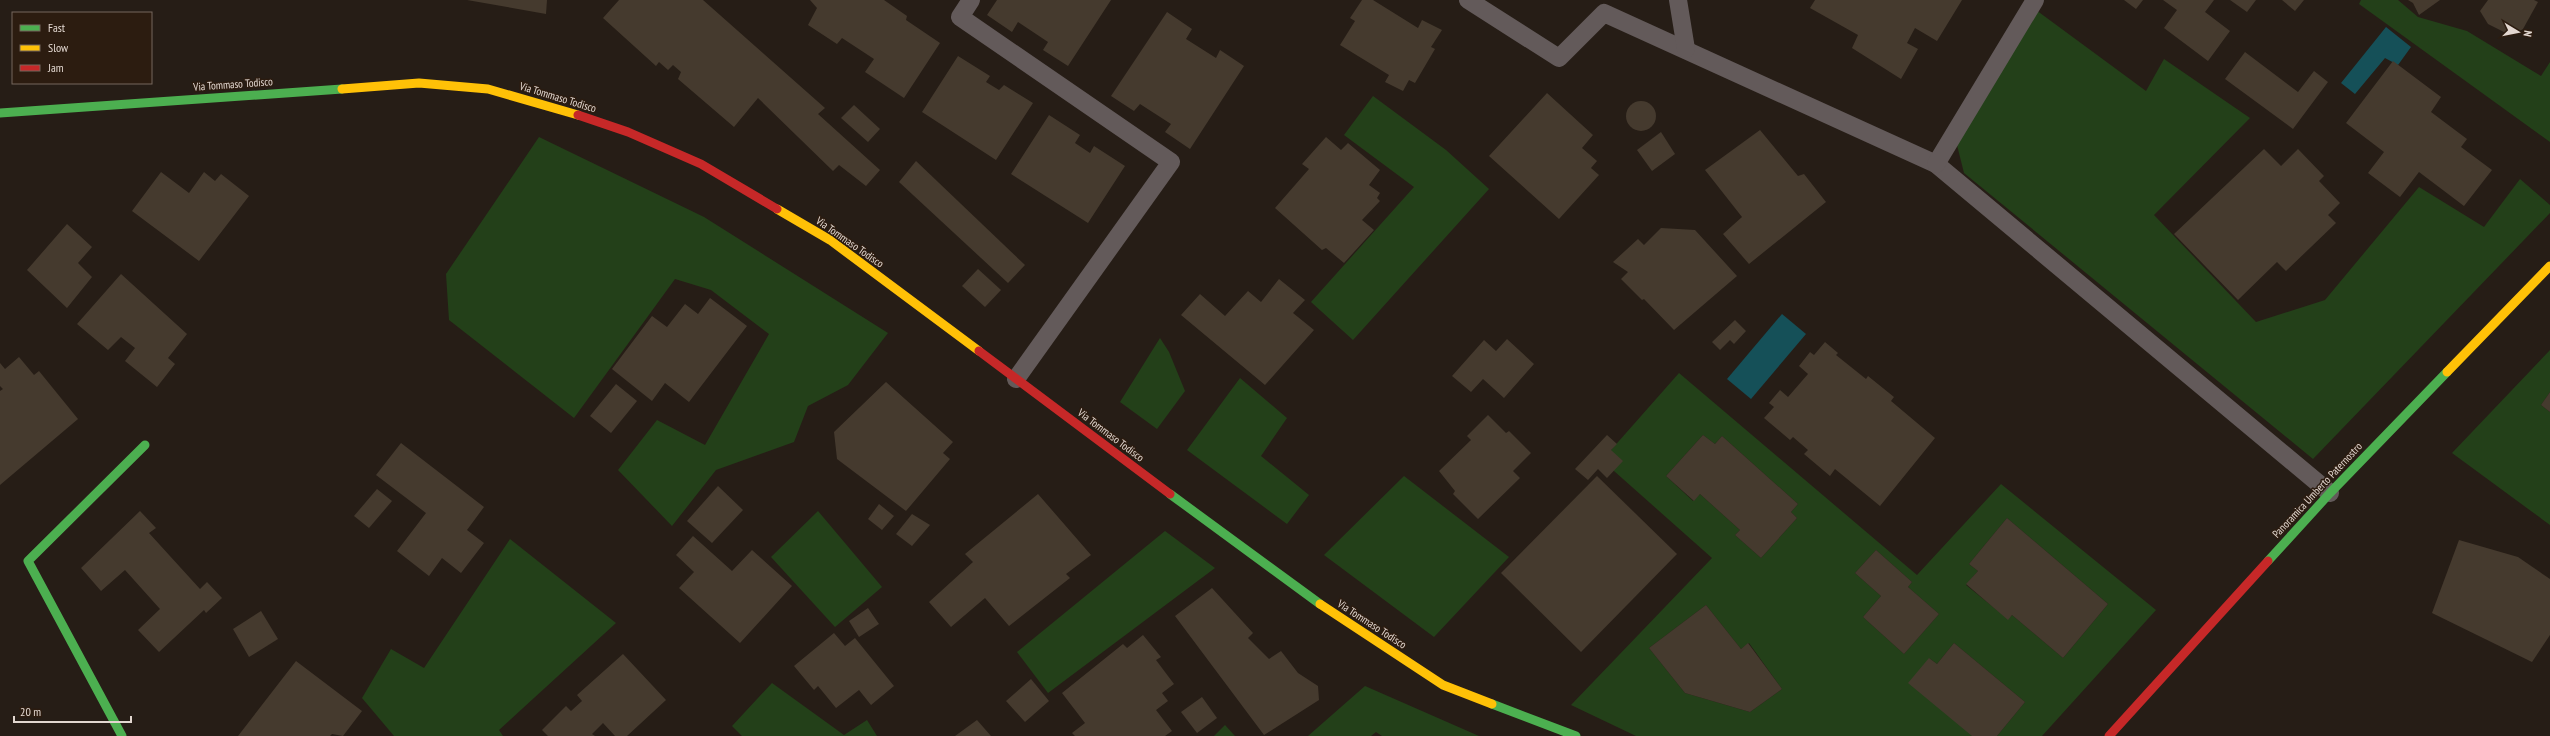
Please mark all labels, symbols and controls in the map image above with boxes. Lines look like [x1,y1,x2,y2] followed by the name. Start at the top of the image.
[12,12,152,84] legend
[2498,12,2538,52] north arrow
[48,20,66,35] text: Fast
[2520,30,2535,38] text: N
[48,40,69,55] text: Slow
[47,60,64,75] text: Jam
[192,74,273,94] street label: Via Tommaso Todisco
[517,78,598,115] street label: Via Tommaso Todisco
[813,213,887,271] street label: Via Tommaso Todisco
[1074,405,1147,465] street label: Via Tommaso Todisco
[2269,439,2365,541] street label: Panoramica Umberto Paternostro
[1334,596,1409,652] street label: Via Tommaso Todisco
[14,698,131,724] scale bar
[20,704,41,719] text: 20 m

